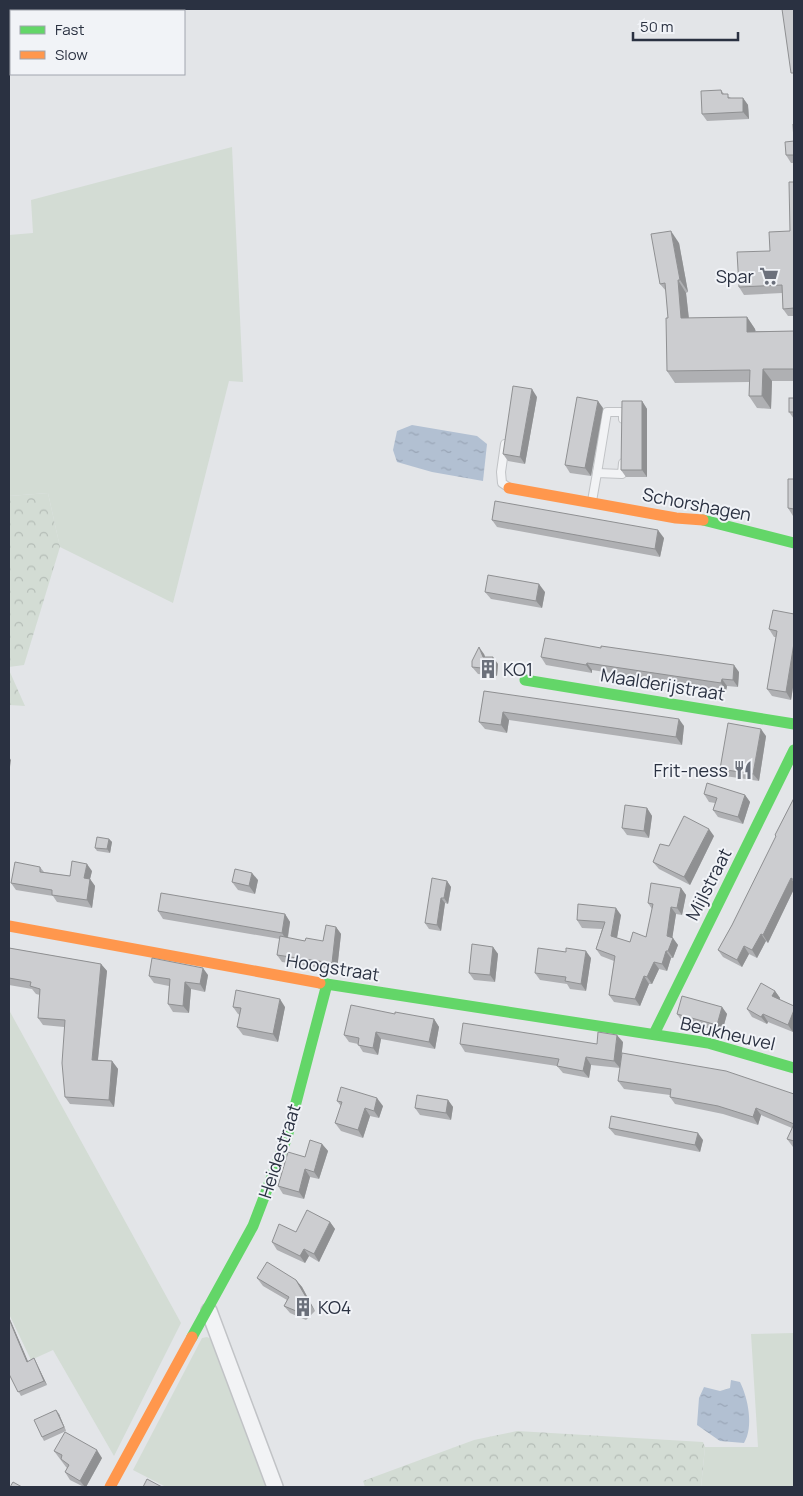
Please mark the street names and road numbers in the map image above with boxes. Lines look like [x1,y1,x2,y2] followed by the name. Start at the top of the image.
[641,482,753,526] street label: Schorshagen
[599,662,727,706] street label: Maalderijstraat
[680,844,736,924] street label: Mijlstraat
[285,948,381,986] street label: Hoogstraat
[678,1010,778,1056] street label: Beukheuvel
[252,1101,306,1201] street label: Heidestraat

